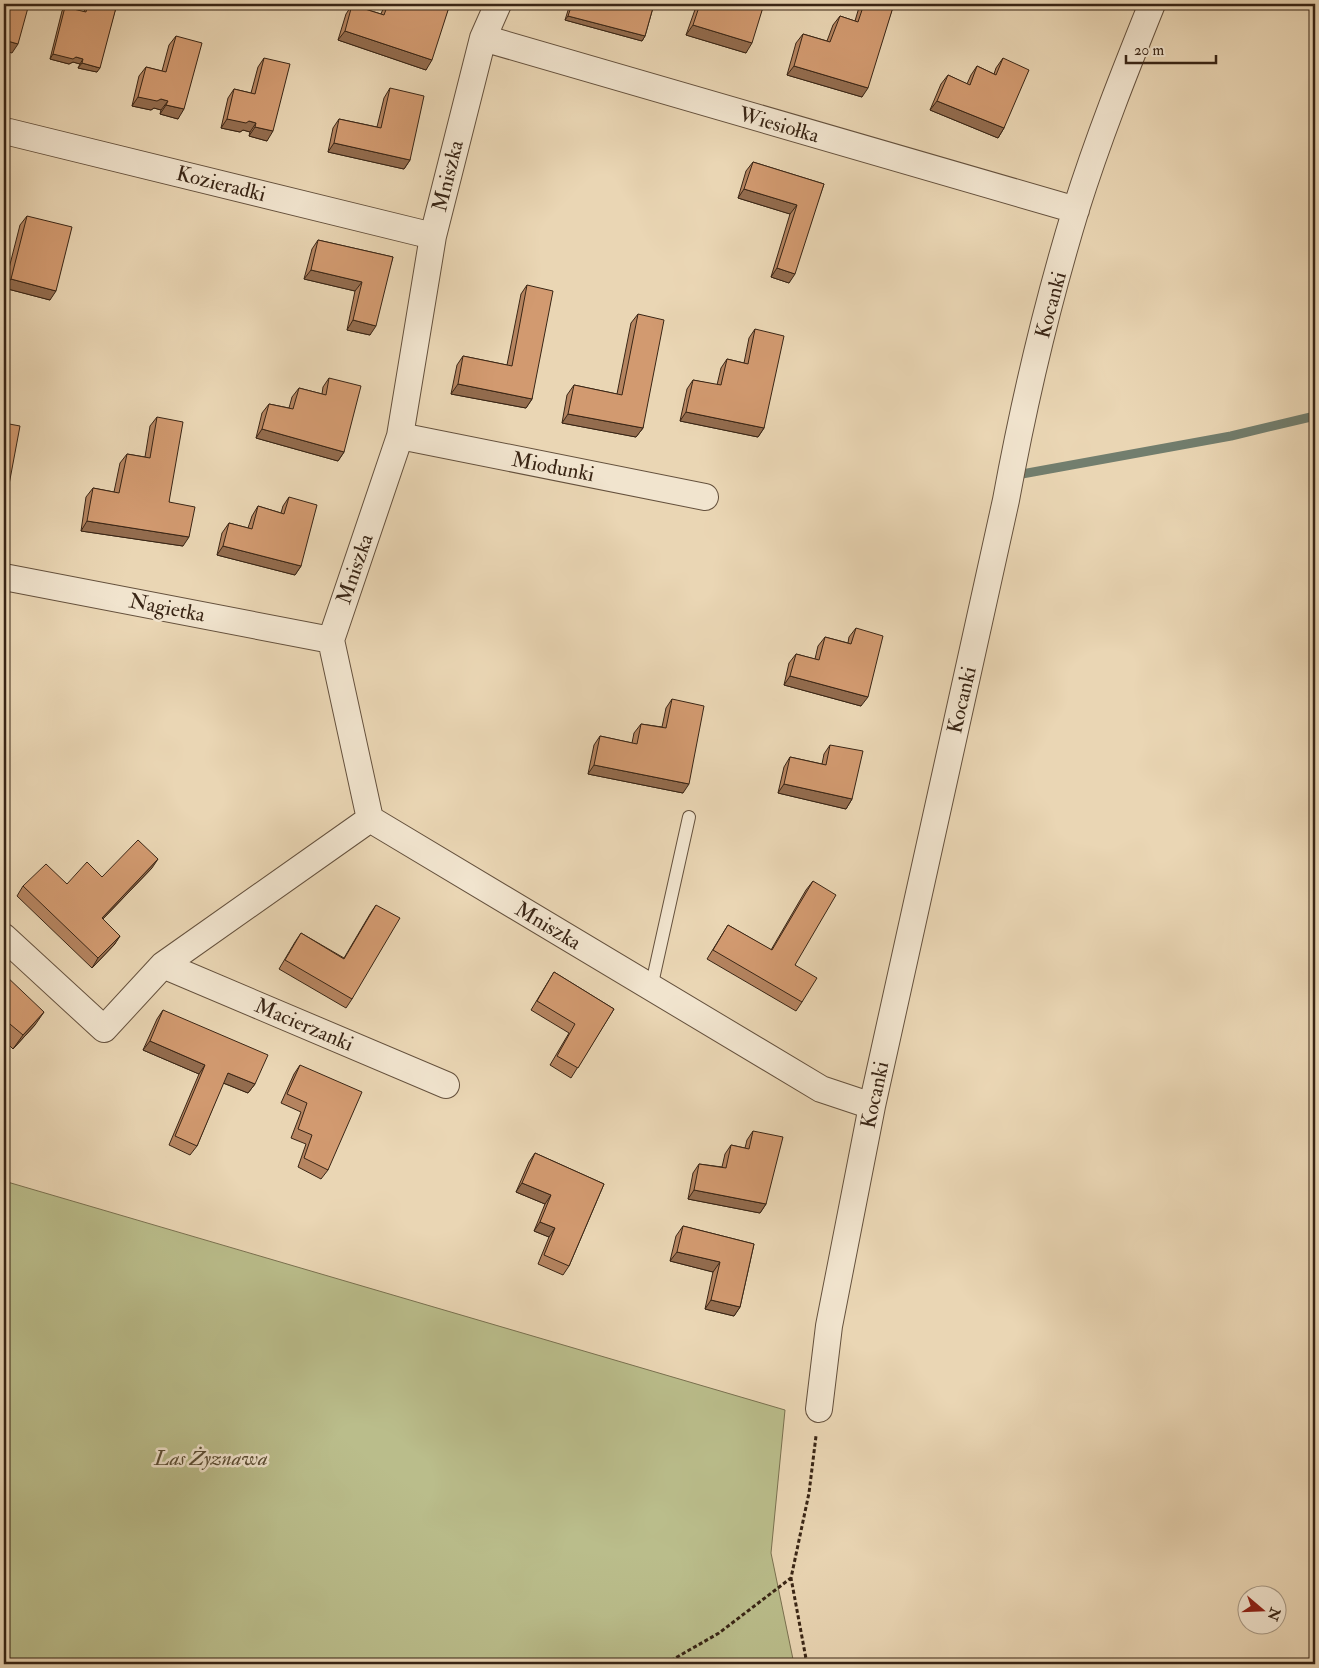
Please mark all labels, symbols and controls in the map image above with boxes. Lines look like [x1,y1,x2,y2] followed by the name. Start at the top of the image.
[1126,32,1216,64] scale bar
[1134,41,1164,60] text: 20 m
[735,100,823,149] street label: Wiesiołka
[426,137,470,214] street label: Mniszka
[173,160,269,208] street label: Kozieradki
[1029,268,1073,341] street label: Kocanki
[509,446,597,488] street label: Miodunki
[330,530,380,608] street label: Mniszka
[127,587,208,629] street label: Nagietka
[941,663,983,736] street label: Kocanki
[510,896,586,956] street label: Mniszka
[251,992,358,1058] street label: Macierzanki
[855,1059,895,1131] street label: Kocanki
[153,1445,268,1472] park label: Las Żyznawa
[1236,1586,1286,1636] north arrow
[1264,1604,1284,1623] text: N

